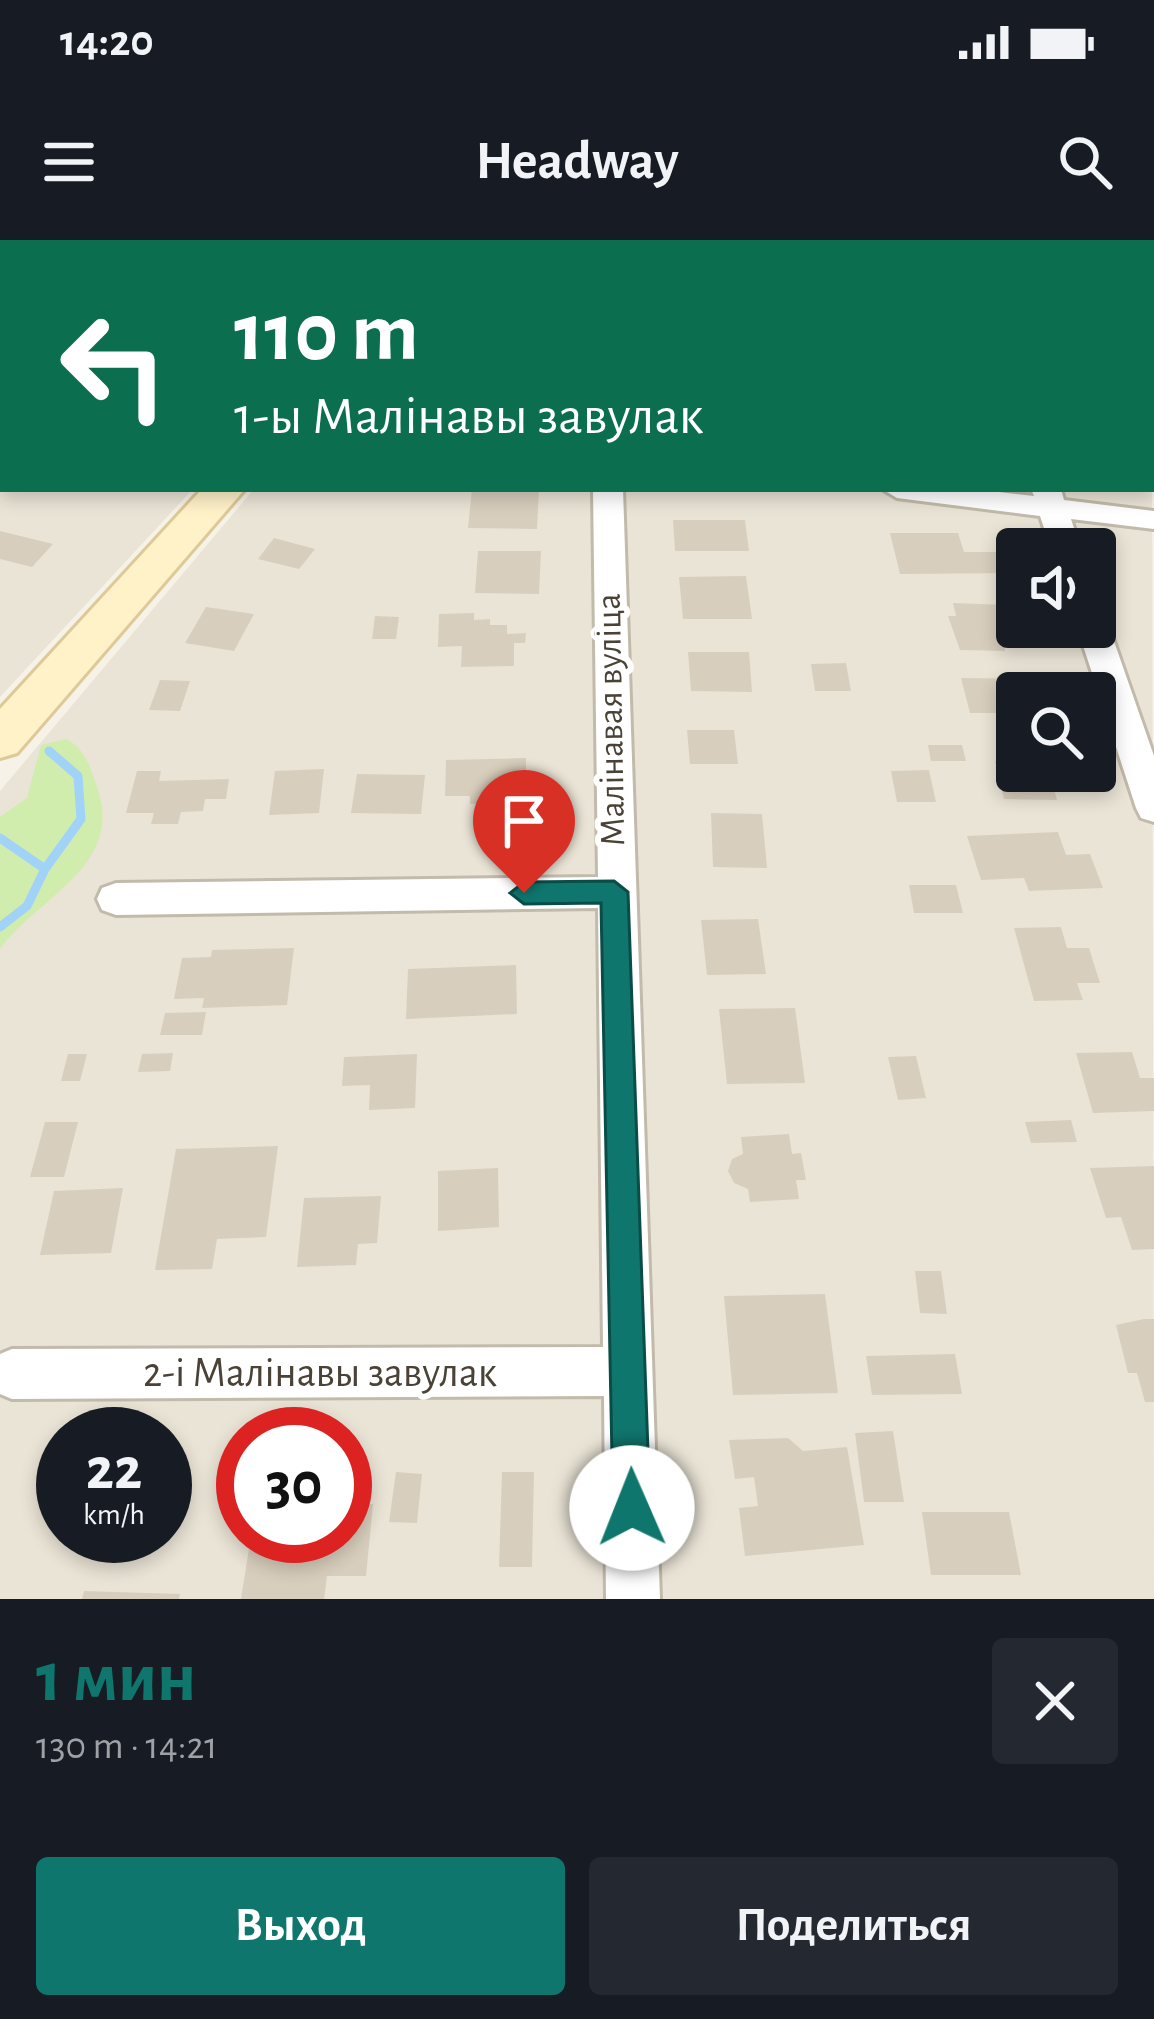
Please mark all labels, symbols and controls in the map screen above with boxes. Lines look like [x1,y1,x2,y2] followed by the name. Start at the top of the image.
[60,19,154,64] text: 14:20
[36,129,102,195] icon: menu
[1052,129,1118,195] icon: search
[475,135,679,189] text: Headway
[36,288,192,444] icon: left
[234,292,419,376] text: 110 m
[234,390,703,444] text: 1-ы Малінавы завулак
[996,528,1116,792] map controls
[996,528,1116,648] button: sound
[591,593,631,847] street label: Малінавая вуліца
[996,672,1116,792] button: search
[473,770,575,893] pin
[491,788,557,854] icon: arrive
[143,1352,497,1394] street label: 2-і Малінавы завулак
[216,1407,372,1563] speed limit sign: 30
[86,1440,142,1500] text: 22
[569,1445,695,1571] position arrow
[83,1500,145,1530] text: km/h
[992,1638,1118,1764] button: close
[36,1642,197,1714] text: 1 мин
[36,1727,218,1766] text: 130 m · 14:21
[36,1857,565,1995] button: Выход
[589,1857,1118,1995] button: Поделиться

